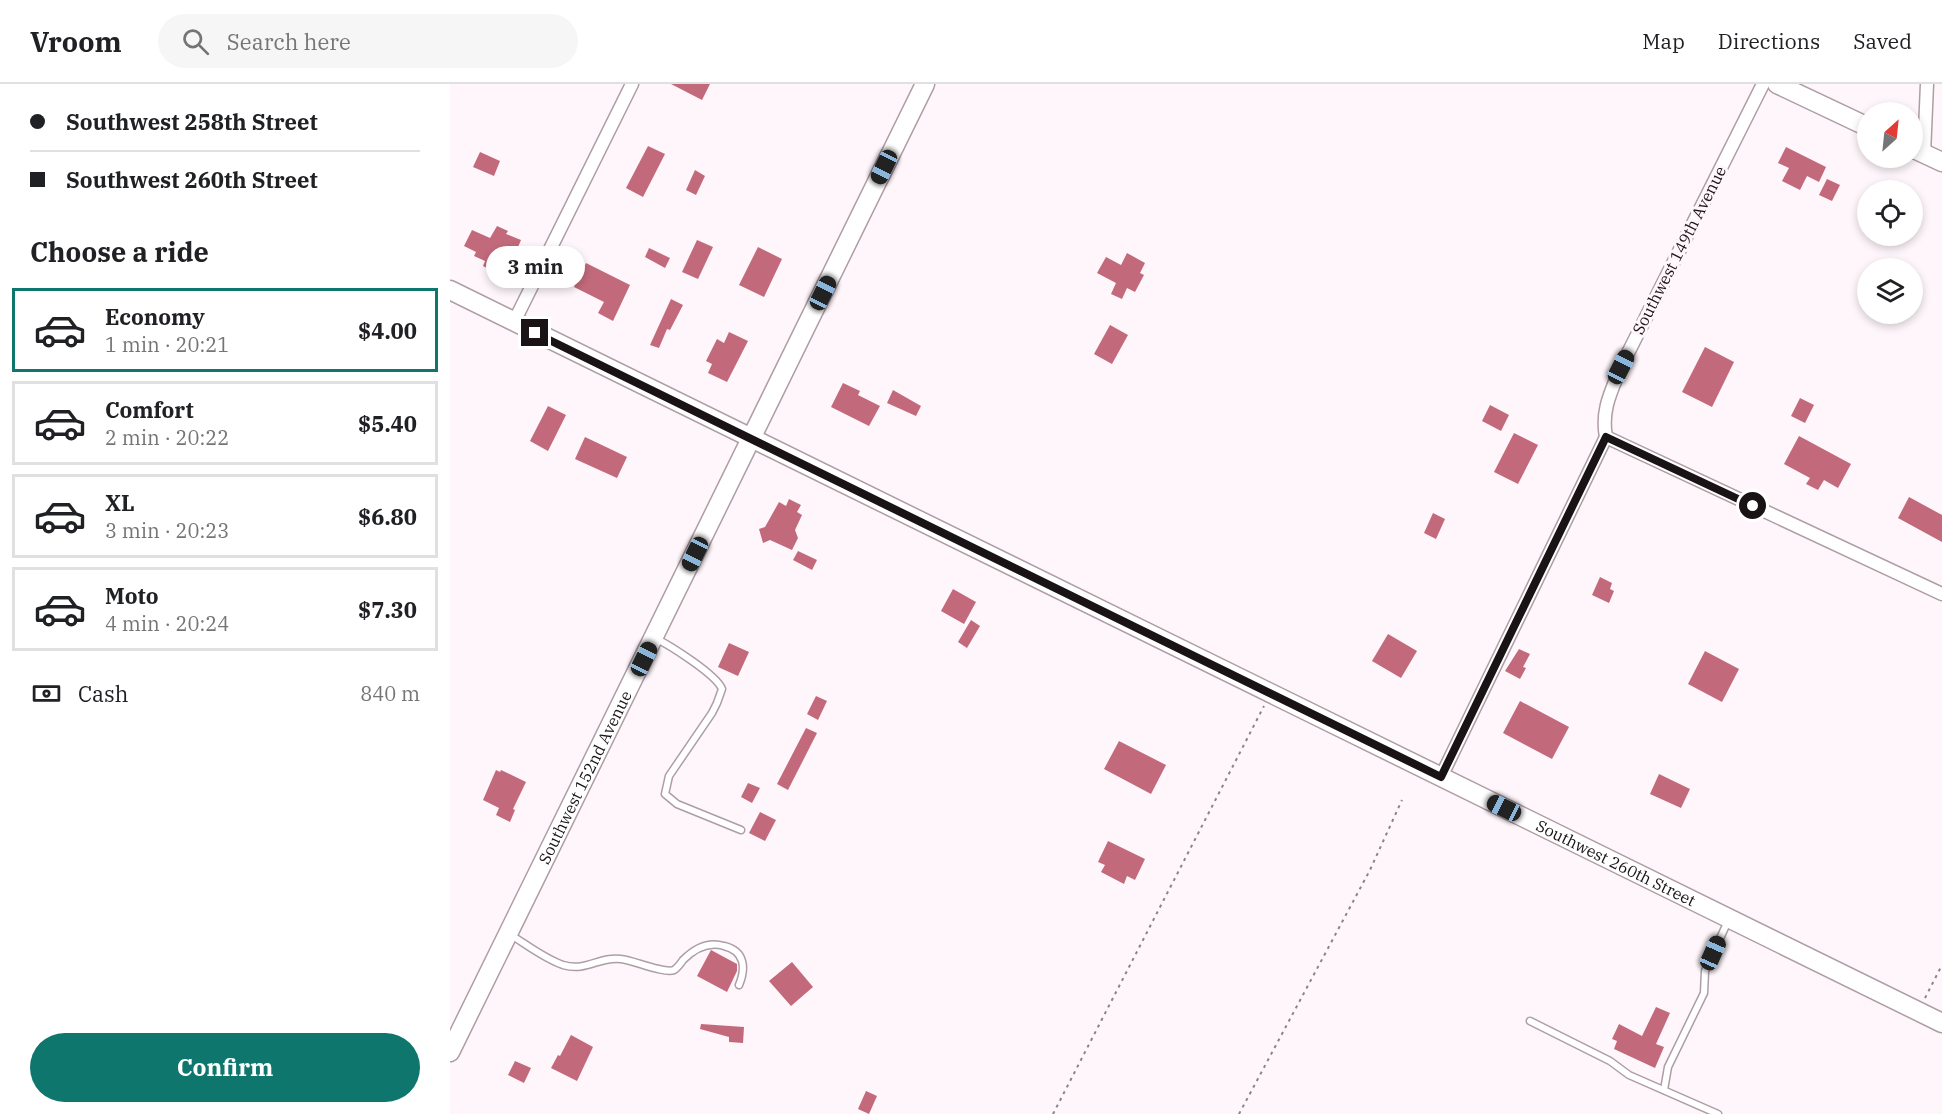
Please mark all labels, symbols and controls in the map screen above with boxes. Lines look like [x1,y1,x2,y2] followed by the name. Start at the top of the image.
[158,14,578,68] search box
[30,23,122,60] text: Vroom
[179,25,212,58] icon: search
[227,27,351,56] text: Search here
[1642,27,1685,55] text: Map
[1718,27,1820,55] text: Directions
[1853,27,1912,55] text: Saved
[1857,102,1923,168] north arrow
[1857,102,1923,324] map controls
[66,107,318,136] text: Southwest 258th Street
[868,147,900,187] car
[1628,163,1730,337] street label: Southwest 149th Avenue
[66,165,318,194] text: Southwest 260th Street
[1857,180,1923,246] button: locate
[30,234,209,269] text: Choose a ride
[486,246,584,288] callout: 3 min
[508,253,564,280] text: 3 min
[1857,258,1923,324] button: layers
[807,273,839,313] car
[105,302,205,331] text: Economy
[33,303,87,357] icon: car
[358,316,417,345] text: $4.00
[521,319,548,346] route end
[105,331,229,358] text: 1 min · 20:21
[1605,347,1637,387] car
[105,395,194,424] text: Comfort
[33,396,87,450] icon: car
[358,409,417,438] text: $5.40
[105,424,229,451] text: 2 min · 20:22
[105,488,135,517] text: XL
[33,489,87,543] icon: car
[1739,492,1766,519] route start
[358,502,417,531] text: $6.80
[105,517,229,544] text: 3 min · 20:23
[679,534,711,574] car
[105,581,159,610] text: Moto
[33,582,87,636] icon: car
[358,595,417,624] text: $7.30
[105,610,229,637] text: 4 min · 20:24
[628,639,660,679] car
[30,677,63,710] icon: cash
[78,679,129,708] text: Cash
[360,680,420,707] text: 840 m
[534,687,636,867] street label: Southwest 152nd Avenue
[1484,792,1524,824] car
[1533,815,1699,910] street label: Southwest 260th Street
[1697,933,1729,973] car
[30,1033,420,1102] button: Confirm

